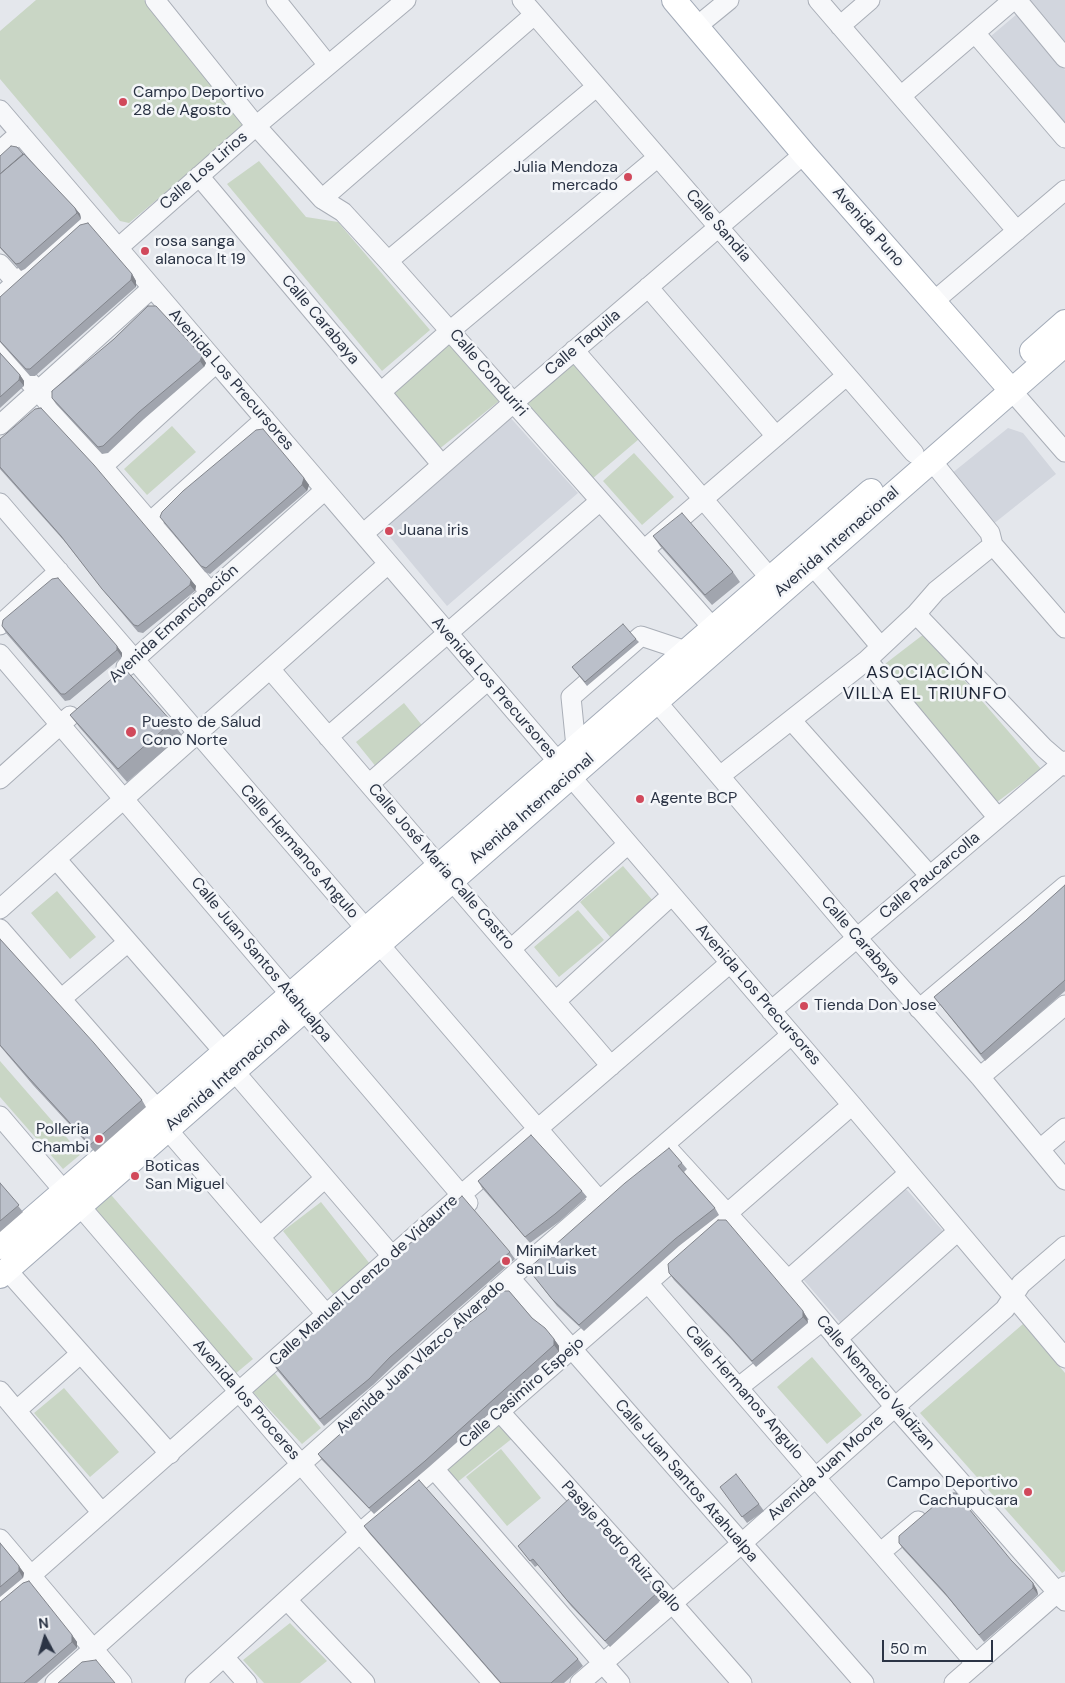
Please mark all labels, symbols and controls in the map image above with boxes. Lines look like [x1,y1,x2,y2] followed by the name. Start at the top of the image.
[133,83,264,121] place label: Campo Deportivo 28 de Agosto
[117,96,129,108] marker: Campo Deportivo 28 de Agosto
[156,128,252,214] street label: Calle Los Lirios
[513,158,618,196] place label: Julia Mendoza mercado
[622,171,634,183] marker: Julia Mendoza mercado
[828,183,908,271] street label: Avenida Puno
[681,186,755,266] street label: Calle Sandia
[155,232,246,270] place label: rosa sanga alanoca lt 19
[139,245,151,257] marker: rosa sanga alanoca lt 19
[277,271,363,369] street label: Calle Carabaya
[164,305,298,455] street label: Avenida Los Precursores
[541,306,625,380] street label: Calle Taquila
[445,325,531,421] street label: Calle Conduriri
[771,483,903,601] street label: Avenida Internacional
[399,521,469,541] place label: Juana iris
[383,525,395,537] marker: Juana iris
[105,561,243,687] street label: Avenida Emancipación
[427,613,561,763] street label: Avenida Los Precursores
[840,662,1010,704] district label: ASOCIACIÓN VILLA EL TRIUNFO
[142,713,261,751] place label: Puesto de Salud Cono Norte
[124,725,138,739] marker: Puesto de Salud Cono Norte
[466,750,598,868] street label: Avenida Internacional
[363,780,519,954] street label: Calle José Maria Calle Castro
[236,781,362,923] street label: Calle Hermanos Angulo
[650,789,737,809] place label: Agente BCP
[634,793,646,805] marker: Agente BCP
[876,828,984,924] street label: Calle Paucarcolla
[186,874,336,1046] street label: Calle Juan Santos Atahualpa
[816,893,904,989] street label: Calle Carabaya
[691,920,825,1070] street label: Avenida Los Precursores
[814,996,937,1016] place label: Tienda Don Jose
[798,1000,810,1012] marker: Tienda Don Jose
[162,1017,294,1135] street label: Avenida Internacional
[32,1120,89,1158] place label: Polleria Chambi
[93,1133,105,1145] marker: Polleria Chambi
[145,1157,224,1195] place label: Boticas San Miguel
[129,1170,141,1182] marker: Boticas San Miguel
[266,1191,462,1371] street label: Calle Manuel Lorenzo de Vidaurre
[516,1242,597,1280] place label: MiniMarket San Luis
[500,1255,512,1267] marker: MiniMarket San Luis
[333,1276,509,1438] street label: Avenida Juan Vlazco Alvarado
[811,1312,939,1454] street label: Calle Nemecio Valdizan
[681,1322,807,1464] street label: Calle Hermanos Angulo
[455,1333,589,1453] street label: Calle Casimiro Espejo
[188,1336,304,1464] street label: Avenida los Proceres
[610,1396,762,1566] street label: Calle Juan Santos Atahualpa
[764,1411,888,1525] street label: Avenida Juan Moore
[887,1473,1018,1511] place label: Campo Deportivo Cachupucara
[557,1477,685,1617] street label: Pasaje Pedro Ruiz Gallo
[1022,1486,1034,1498] marker: Campo Deportivo Cachupucara
[20,1613,70,1663] north arrow
[37,1614,49,1633] text: N
[885,1630,996,1662] scale bar
[890,1639,927,1659] text: 50 m

